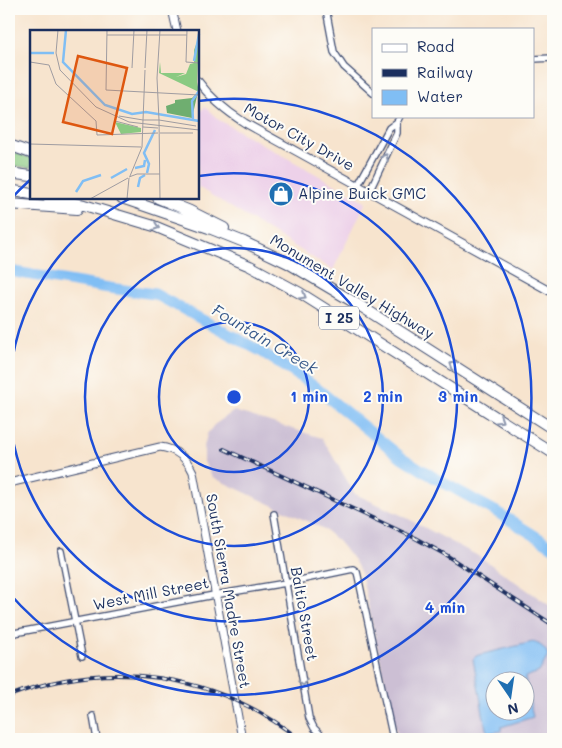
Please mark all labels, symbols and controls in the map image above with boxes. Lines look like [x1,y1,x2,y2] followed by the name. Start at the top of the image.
[372,28,534,118] legend
[30,30,199,199] inset map
[417,36,454,56] text: Road
[417,62,473,82] text: Railway
[417,86,463,106] text: Water
[241,98,358,175] street label: Motor City Drive
[379,154,389,163] one-way arrow
[268,181,294,207] shop icon: Alpine Buick GMC
[298,183,426,203] place label: Alpine Buick GMC
[151,221,160,231] one-way arrow
[267,229,438,343] street label: Monument Valley Highway
[298,289,307,299] one-way arrow
[209,299,322,379] water label: Fountain Creek
[319,306,359,330] road number: I 25
[450,362,459,371] one-way arrow
[290,386,328,406] text: 1 min
[363,386,403,406] text: 2 min
[438,386,478,406] text: 3 min
[225,388,243,406] centre of rings
[495,413,504,423] one-way arrow
[202,492,256,690] street label: South Sierra Madre Street
[287,565,323,662] street label: Baltic Street
[91,572,211,614] street label: West Mill Street
[425,597,465,617] text: 4 min
[484,670,534,720] north arrow
[297,679,307,688] one-way arrow
[506,699,520,720] text: N

